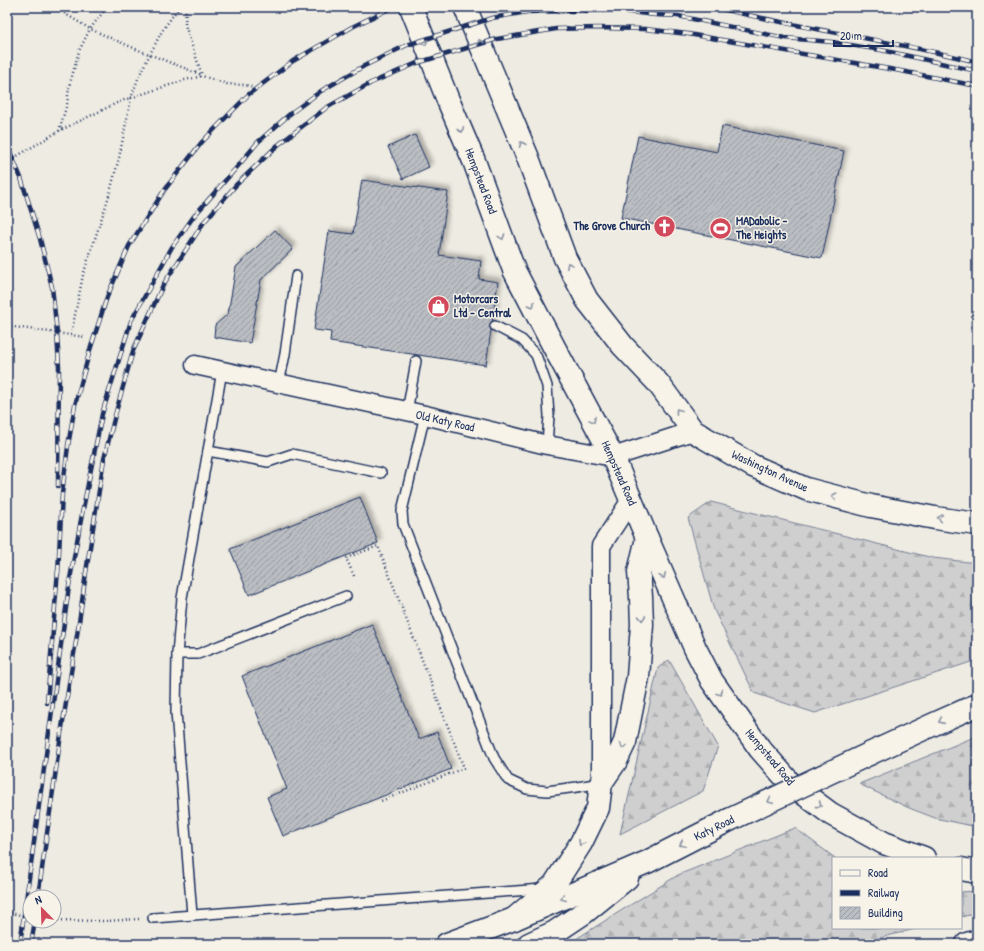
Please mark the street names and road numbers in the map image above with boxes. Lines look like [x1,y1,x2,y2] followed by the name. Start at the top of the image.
[461,146,502,216] street label: Hempstead Road
[414,405,477,436] street label: Old Katy Road
[598,438,641,508] street label: Hempstead Road
[729,445,812,496] street label: Washington Avenue
[742,725,799,789] street label: Hempstead Road
[691,810,737,845] street label: Katy Road

